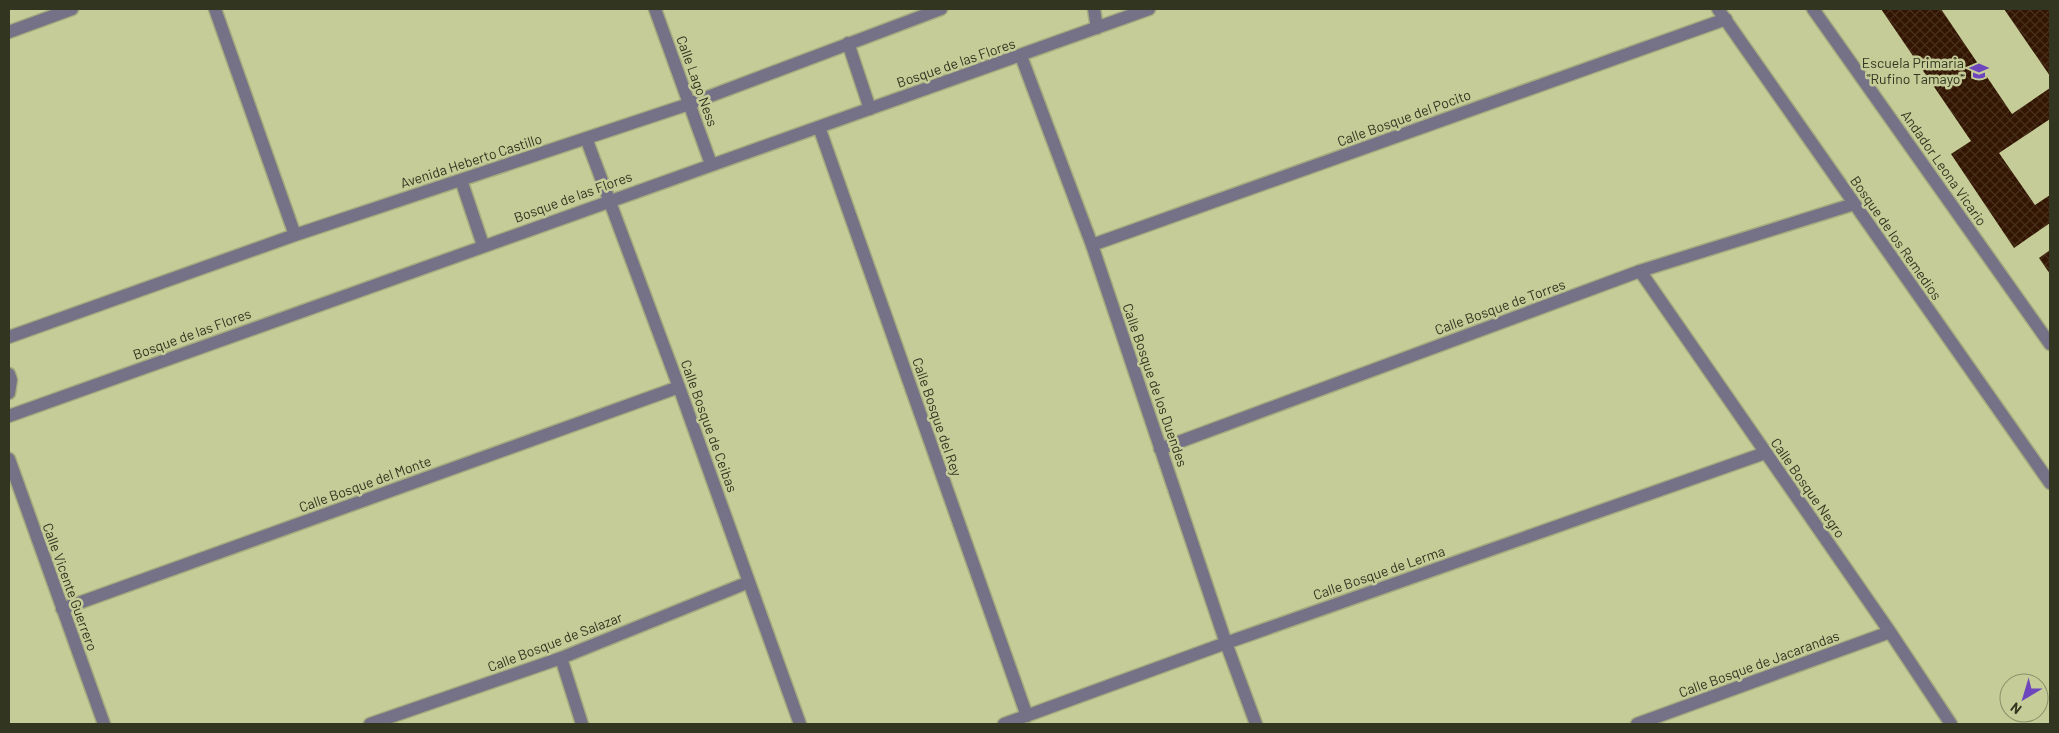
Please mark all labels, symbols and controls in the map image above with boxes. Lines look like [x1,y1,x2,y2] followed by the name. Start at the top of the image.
[673,33,722,129] street label: Calle Lago Ness
[894,34,1018,91] street label: Bosque de las Flores
[1862,54,1964,87] place label: Escuela Primaria "Rufino Tamayo"
[1968,60,1990,82] school or university icon: Escuela Primaria "Rufino Tamayo"
[1335,85,1473,150] street label: Calle Bosque del Pocito
[1898,107,1991,229] street label: Andador Leona Vicario
[398,130,544,191] street label: Avenida Heberto Castillo
[511,167,634,226] street label: Bosque de las Flores
[1847,172,1946,303] street label: Bosque de los Remedios
[1432,275,1568,338] street label: Calle Bosque de Torres
[1119,301,1192,469] street label: Calle Bosque de los Duendes
[130,304,253,363] street label: Bosque de las Flores
[909,355,966,479] street label: Calle Bosque del Rey
[678,357,741,495] street label: Calle Bosque de Ceibas
[1768,435,1849,541] street label: Calle Bosque Negro
[296,452,433,515] street label: Calle Bosque del Monte
[39,520,102,653] street label: Calle Vicente Guerrero
[1311,542,1447,603] street label: Calle Bosque de Lerma
[485,608,625,675] street label: Calle Bosque de Salazar
[1676,626,1842,701] street label: Calle Bosque de Jacarandas
[1999,673,2049,723] north arrow
[2007,699,2025,718] text: N

